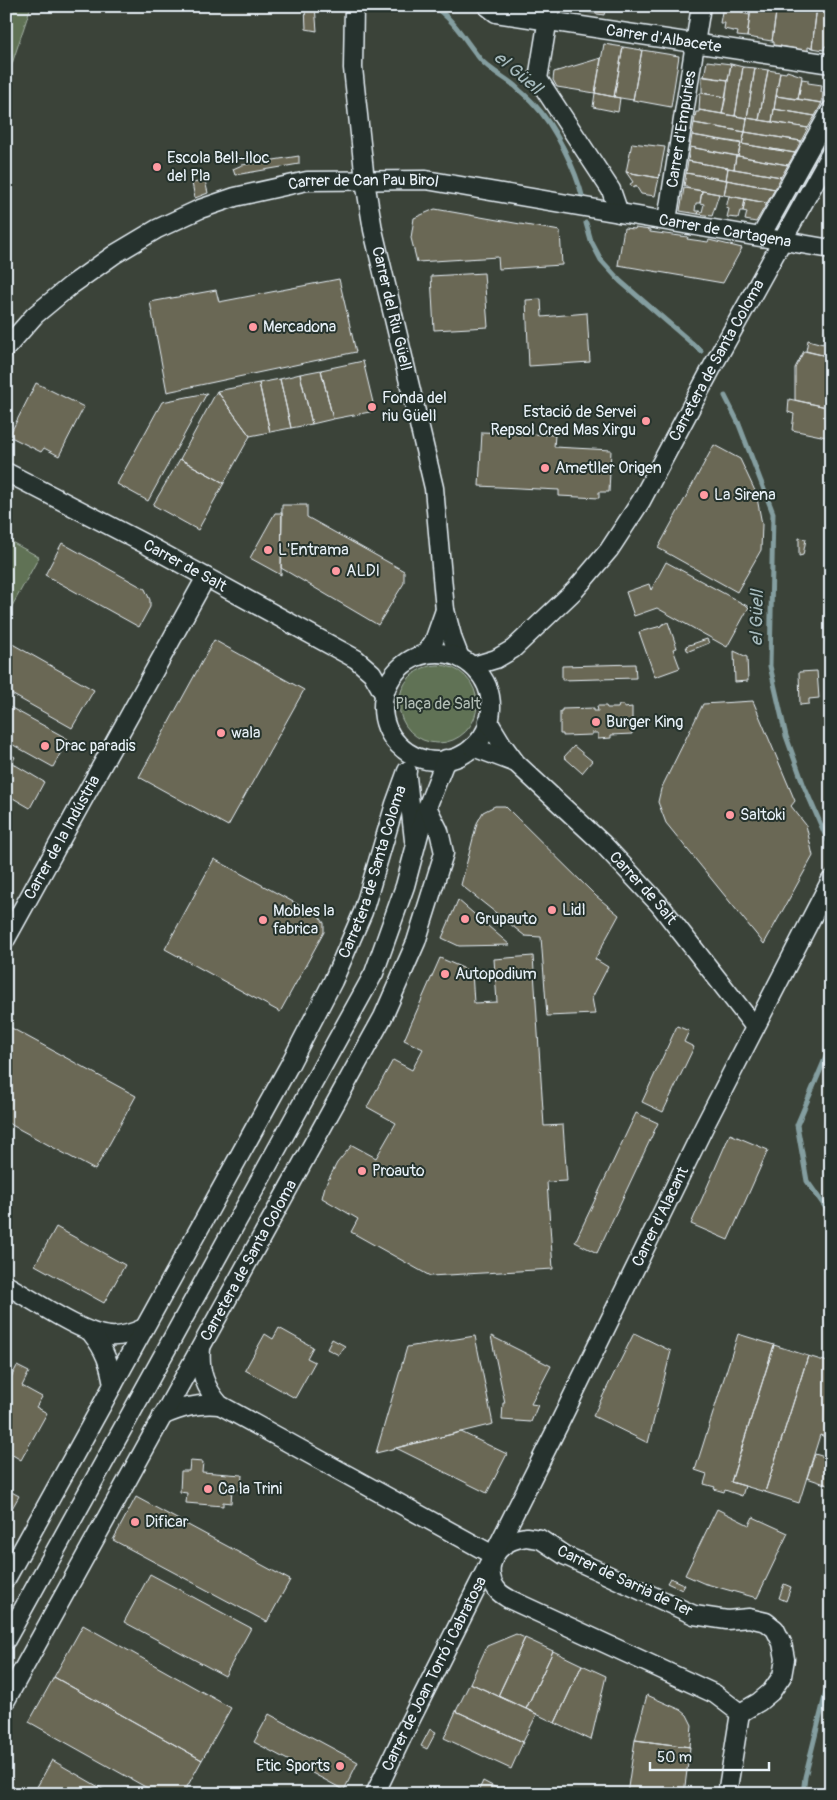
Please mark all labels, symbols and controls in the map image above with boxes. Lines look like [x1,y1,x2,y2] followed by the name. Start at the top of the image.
[605,20,723,57] street label: Carrer d'Albacete
[489,46,548,101] water label: el Güell
[662,69,701,189] street label: Carrer d'Empúries
[167,148,270,186] place label: Escola Bell-lloc del Pla
[151,161,163,173] marker: Escola Bell-lloc del Pla
[286,170,440,195] street label: Carrer de Can Pau Birol
[657,210,793,252] street label: Carrer de Cartagena
[367,245,416,373] street label: Carrer del Riu Güell
[665,276,769,445] street label: Carretera de Santa Coloma
[263,317,336,337] place label: Mercadona
[247,321,259,333] marker: Mercadona
[382,388,447,426] place label: Fonda del riu Güell
[366,401,378,413] marker: Fonda del riu Güell
[490,402,636,440] place label: Estació de Servei Repsol Cred Mas Xirgu
[640,415,652,427] marker: Estació de Servei Repsol Cred Mas Xirgu
[555,458,662,478] place label: Ametller Origen
[539,462,551,474] marker: Ametller Origen
[714,485,776,505] place label: La Sirena
[698,489,710,501] marker: La Sirena
[140,535,231,597] street label: Carrer de Salt
[278,540,349,560] place label: L'Entrama
[262,544,274,556] marker: L'Entrama
[346,561,380,581] place label: ALDI
[330,565,342,577] marker: ALDI
[745,588,769,646] water label: el Güell
[395,694,481,714] park label: Plaça de Salt
[606,712,683,732] place label: Burger King
[590,716,602,728] marker: Burger King
[231,723,261,743] place label: wala
[215,727,227,739] marker: wala
[55,736,136,756] place label: Drac paradis
[39,740,51,752] marker: Drac paradis
[20,772,104,903] street label: Carrer de la Indústria
[334,783,411,961] street label: Carretera de Santa Coloma
[740,805,785,825] place label: Saltoki
[724,809,736,821] marker: Saltoki
[605,847,682,929] street label: Carrer de Salt
[562,900,586,920] place label: Lidl
[273,901,335,939] place label: Mobles la fabrica
[546,904,558,916] marker: Lidl
[475,909,538,929] place label: Grupauto
[459,913,471,925] marker: Grupauto
[257,914,269,926] marker: Mobles la fabrica
[455,964,537,984] place label: Autopodium
[439,968,451,980] marker: Autopodium
[372,1161,425,1181] place label: Proauto
[627,1163,693,1270] street label: Carrer d'Alacant
[356,1165,368,1177] marker: Proauto
[196,1176,301,1345] street label: Carretera de Santa Coloma
[218,1479,282,1499] place label: Ca la Trini
[202,1483,214,1495] marker: Ca la Trini
[145,1512,189,1532] place label: Dificar
[129,1516,141,1528] marker: Dificar
[554,1541,696,1621] street label: Carrer de Sarrià de Ter
[377,1573,491,1774] street label: Carrer de Joan Torró i Cabratosa
[650,1740,768,1772] scale bar
[657,1748,692,1767] text: 50 m
[256,1756,330,1776] place label: Etic Sports
[334,1760,346,1772] marker: Etic Sports

